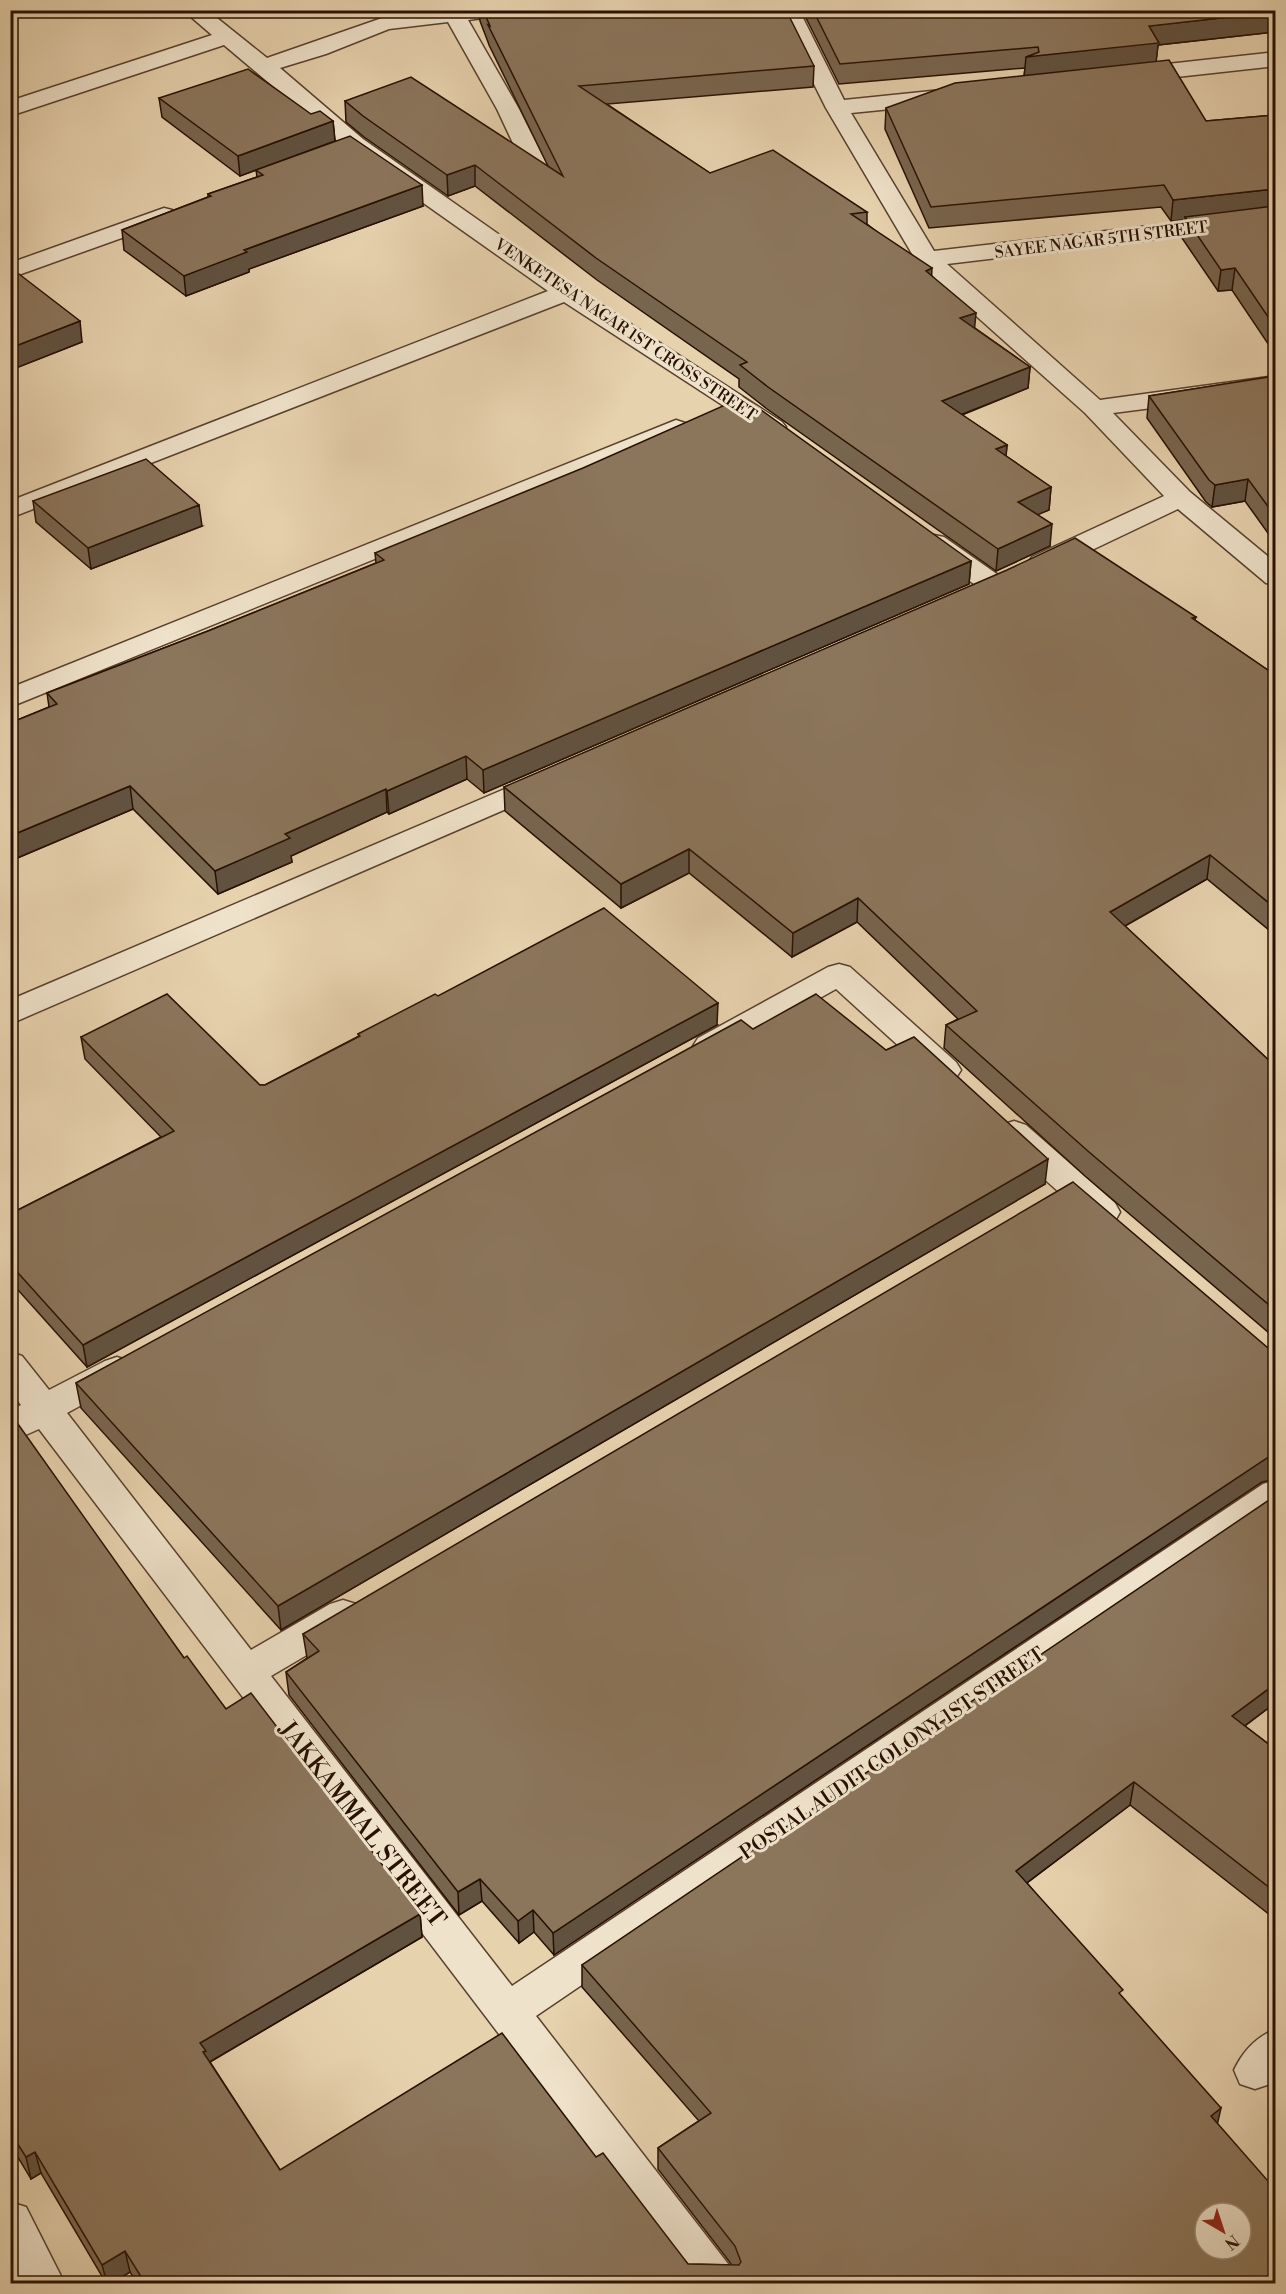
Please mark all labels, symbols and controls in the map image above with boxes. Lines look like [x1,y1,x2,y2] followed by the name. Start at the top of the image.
[993,217,1209,263] street label: SAYEE NAGAR 5TH STREET
[490,234,760,425] street label: VENKETESA NAGAR 1ST CROSS STREET
[736,1642,1050,1866] street label: POSTAL AUDIT COLONY 1ST STREET
[272,1715,452,1934] street label: JAKKAMMAL STREET
[1193,2201,1253,2261] north arrow
[1220,2230,1243,2254] text: N

